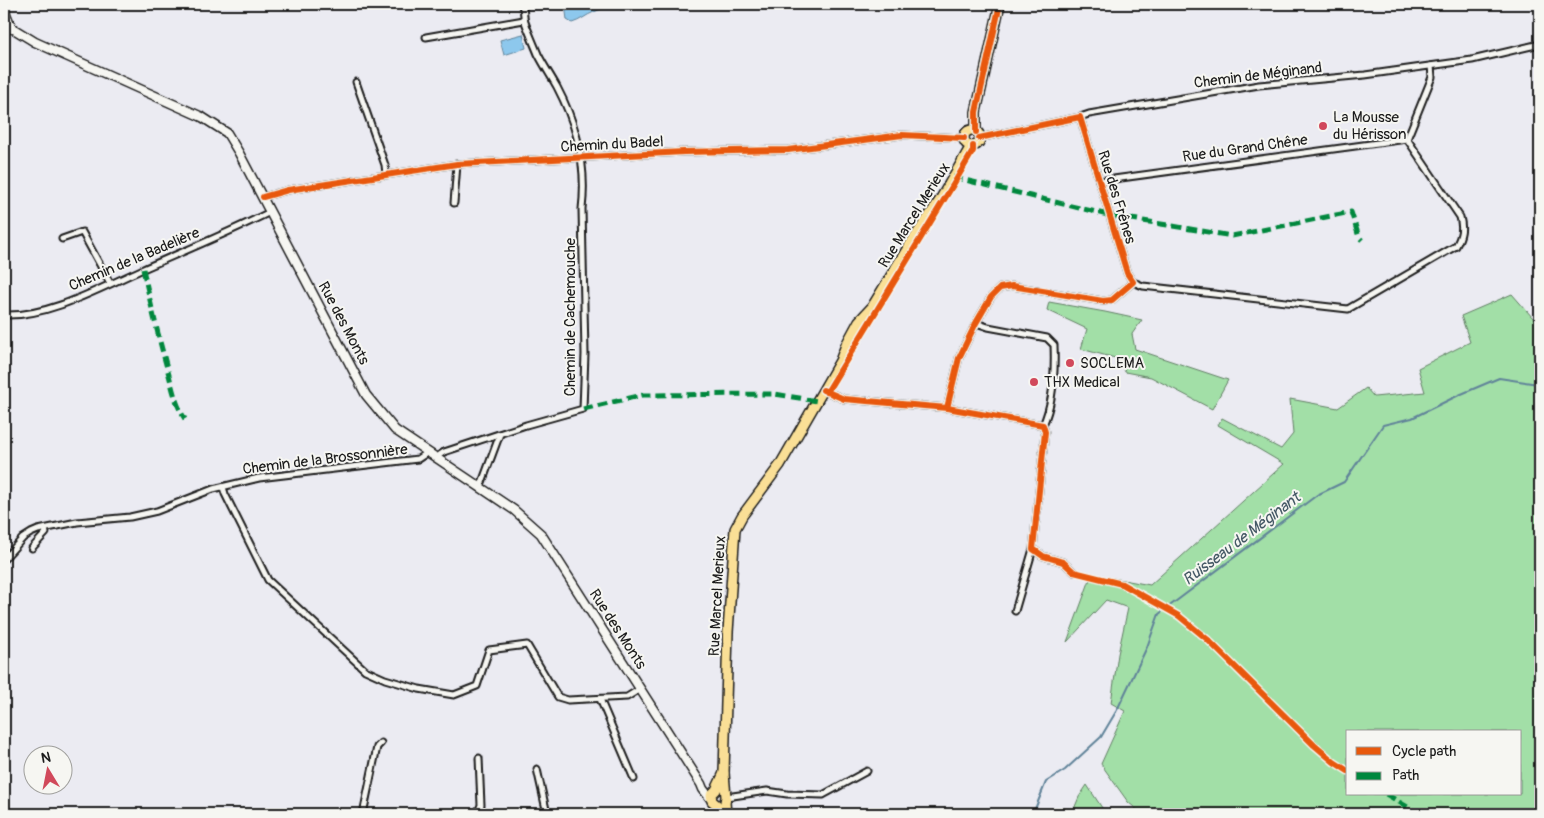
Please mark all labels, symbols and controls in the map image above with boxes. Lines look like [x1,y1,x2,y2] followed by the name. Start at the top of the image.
[1193,58,1323,93] street label: Chemin de Méginand
[1333,108,1406,144] place label: La Mousse du Hérisson
[1317,120,1329,132] marker: La Mousse du Hérisson
[1181,130,1309,167] street label: Rue du Grand Chêne
[560,132,664,157] street label: Chemin du Badel
[1093,148,1140,246] street label: Rue des Frênes
[874,159,954,271] street label: Rue Marcel Merieux
[66,223,203,296] street label: Chemin de la Badelière
[561,237,580,396] street label: Chemin de Cachemouche
[314,278,374,368] street label: Rue des Monts
[1080,354,1145,373] place label: SOCLEMA
[1064,357,1076,369] marker: SOCLEMA
[1044,373,1120,392] place label: THX Medical
[1028,376,1040,388] marker: THX Medical
[241,440,409,479] street label: Chemin de la Brossonnière
[1179,487,1306,590] water label: Ruisseau de Méginant
[705,535,730,657] street label: Rue Marcel Merieux
[585,586,651,673] street label: Rue des Monts
[1346,730,1522,796] legend
[1392,742,1456,761] text: Cycle path
[22,746,72,796] north arrow
[40,748,52,767] text: N
[1392,766,1419,785] text: Path

